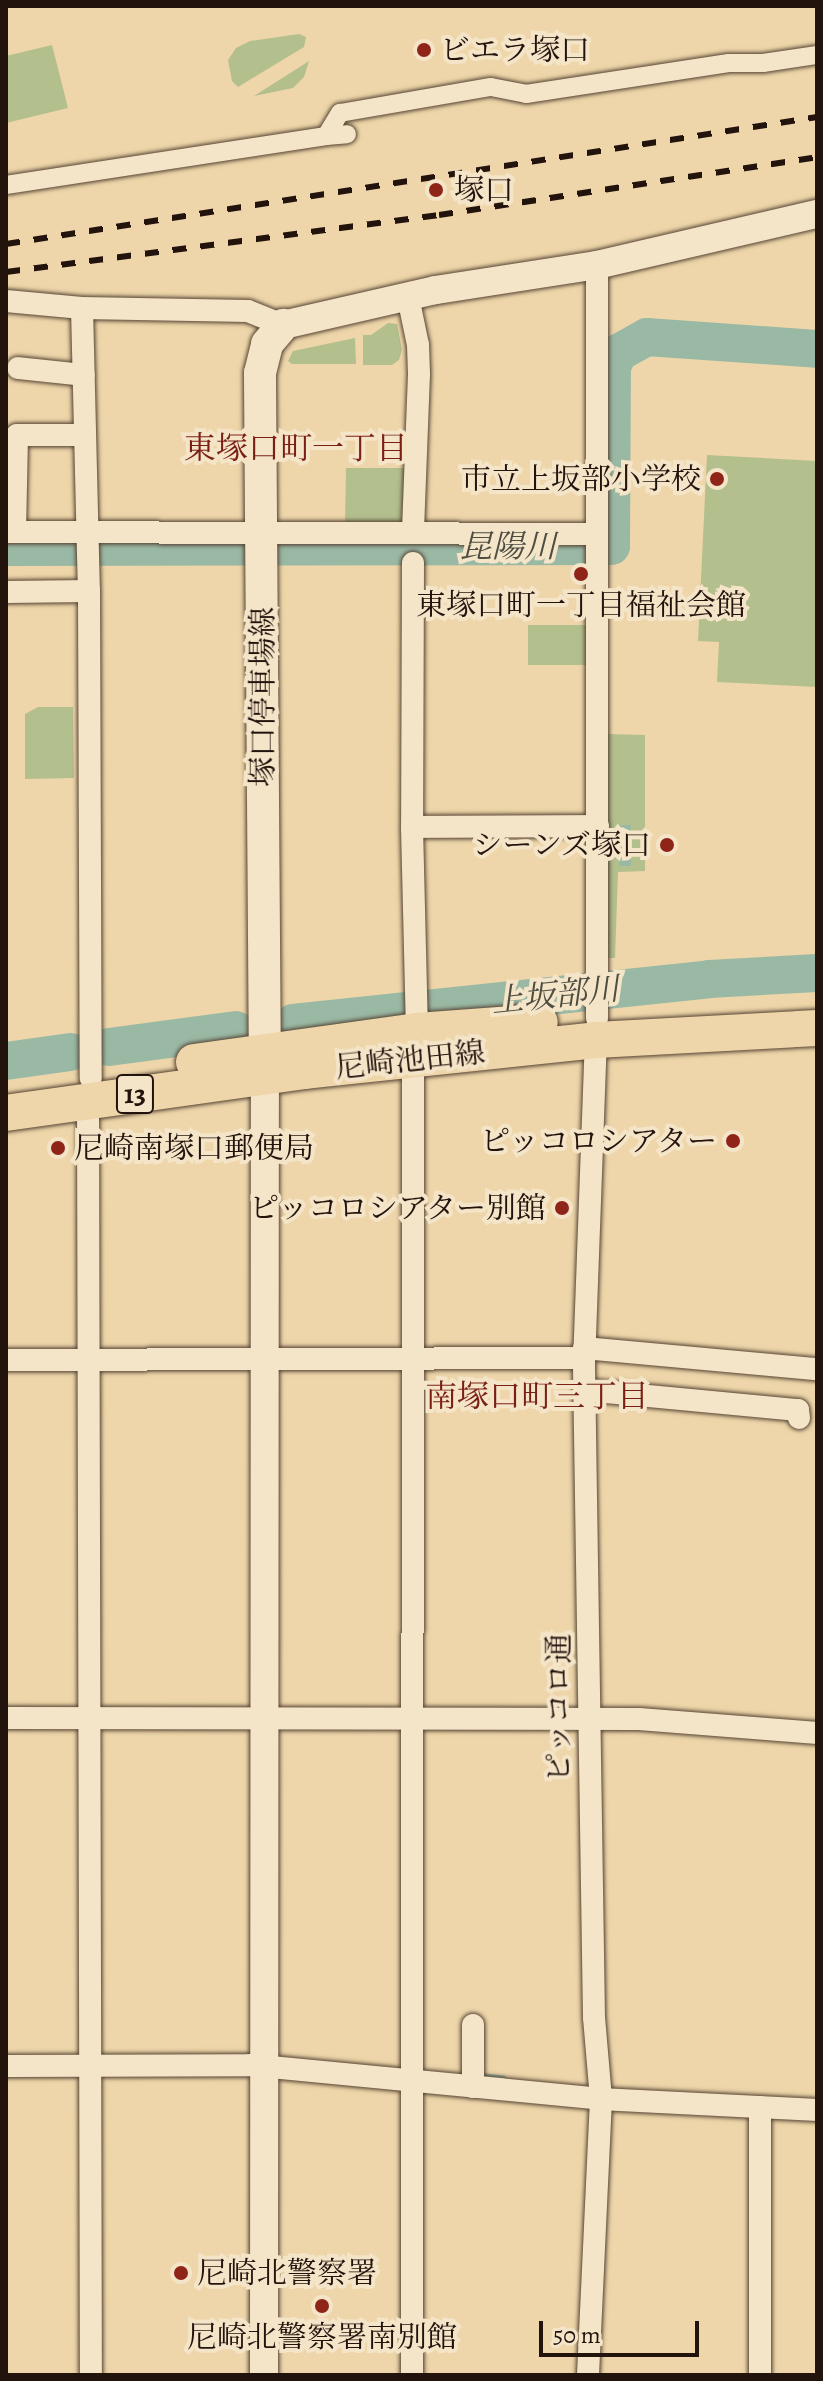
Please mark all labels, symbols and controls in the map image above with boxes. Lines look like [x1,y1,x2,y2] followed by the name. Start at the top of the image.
[440,32,590,68] place label: ビエラ塚口
[415,41,433,59] marker: ビエラ塚口
[454,172,514,208] place label: 塚口
[425,179,447,201] marker: 塚口
[184,429,408,467] district label: 東塚口町一丁目
[461,461,701,497] place label: 市立上坂部小学校
[708,470,726,488] marker: 市立上坂部小学校
[460,527,556,565] water label: 昆陽川
[572,565,590,583] marker: 東塚口町一丁目福祉会館
[416,587,746,623] place label: 東塚口町一丁目福祉会館
[245,607,281,787] street label: 塚口停車場線
[471,827,651,863] place label: シーンズ塚口
[658,836,676,854] marker: シーンズ塚口
[489,969,621,1021] water label: 上坂部川
[334,1034,486,1086] street label: 尼崎池田線
[115,1070,155,1118] road number: 13
[477,1123,717,1159] place label: ピッコロシアター
[74,1130,314,1166] place label: 尼崎南塚口郵便局
[724,1132,742,1150] marker: ピッコロシアター
[49,1139,67,1157] marker: 尼崎南塚口郵便局
[246,1190,546,1226] place label: ピッコロシアター別館
[553,1199,571,1217] marker: ピッコロシアター別館
[425,1377,649,1415] district label: 南塚口町三丁目
[541,1633,577,1783] street label: ピッコロ通
[197,2255,377,2291] place label: 尼崎北警察署
[172,2264,190,2282] marker: 尼崎北警察署
[313,2297,331,2315] marker: 尼崎北警察署南別館
[543,2305,703,2355] scale bar
[187,2319,457,2355] place label: 尼崎北警察署南別館
[553,2319,601,2351] text: 50 m

